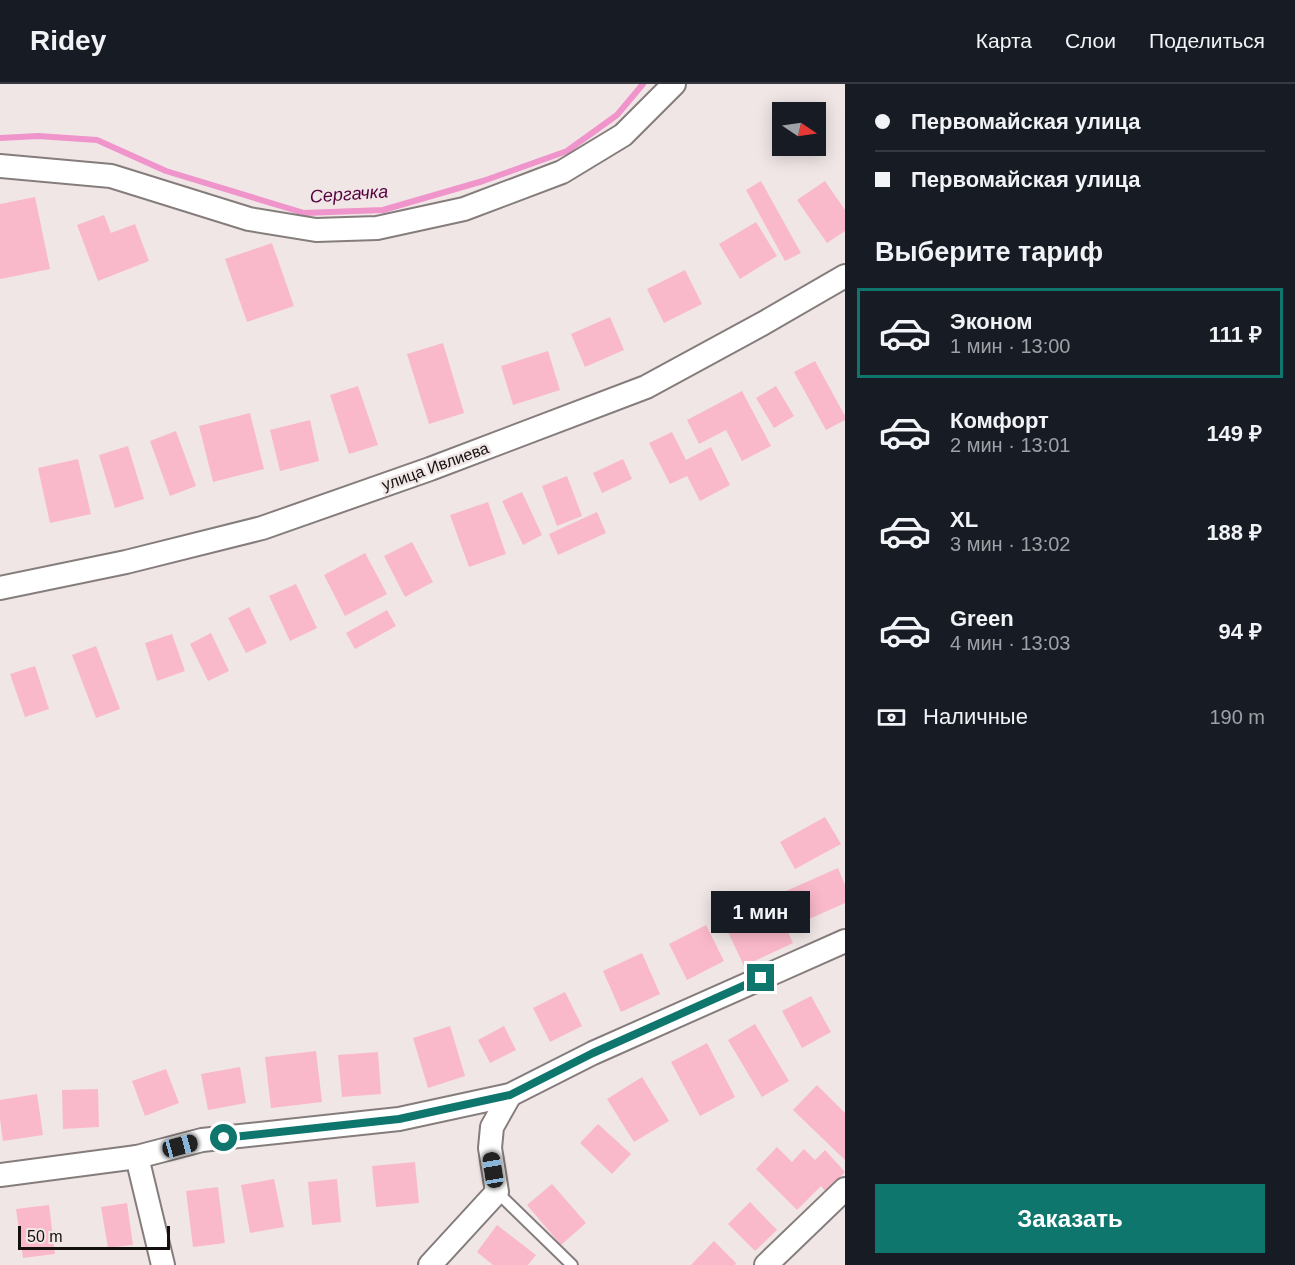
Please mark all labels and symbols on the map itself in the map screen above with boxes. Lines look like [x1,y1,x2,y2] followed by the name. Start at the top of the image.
[772,102,826,156] north arrow
[309,181,389,207] water label: Сергачка
[379,439,491,494] street label: улица Ивлиева
[712,891,810,933] callout: 1 мин
[747,964,774,991] route end
[210,1124,237,1151] route start
[160,1133,200,1159] car
[481,1151,505,1189] car
[18,1223,170,1250] scale bar

